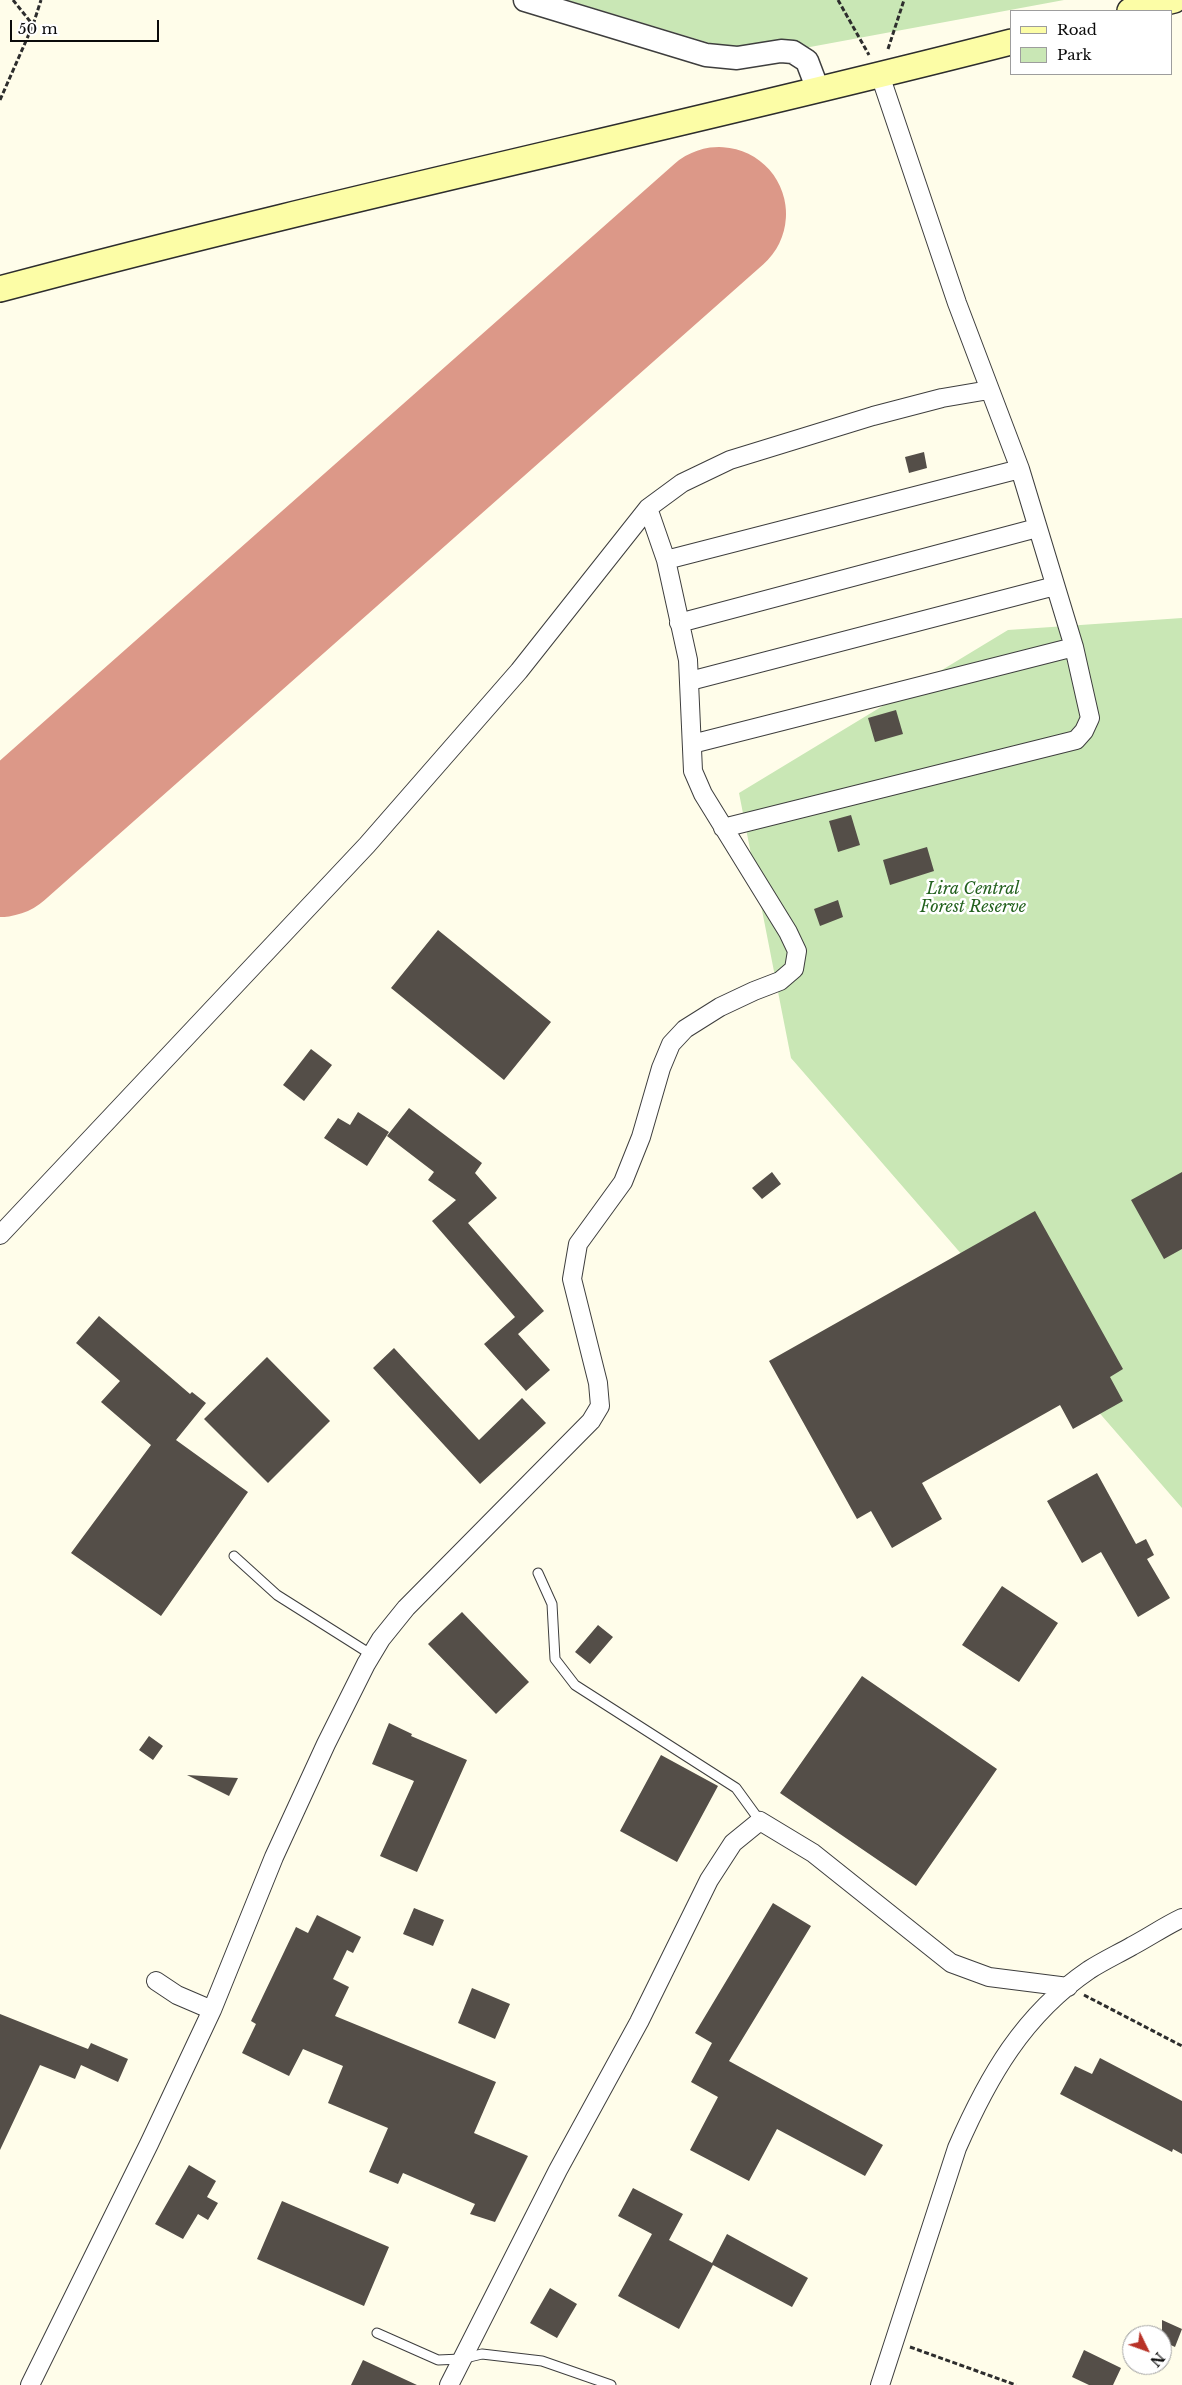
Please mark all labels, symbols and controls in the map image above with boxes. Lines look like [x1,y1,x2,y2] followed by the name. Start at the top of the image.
[12,10,161,42] scale bar
[1010,10,1172,75] legend
[18,19,58,38] text: 50 m
[1057,20,1097,39] text: Road
[1057,45,1092,64] text: Park
[920,879,1026,917] park label: Lira Central Forest Reserve
[1122,2325,1172,2375] north arrow
[1146,2348,1169,2370] text: N

